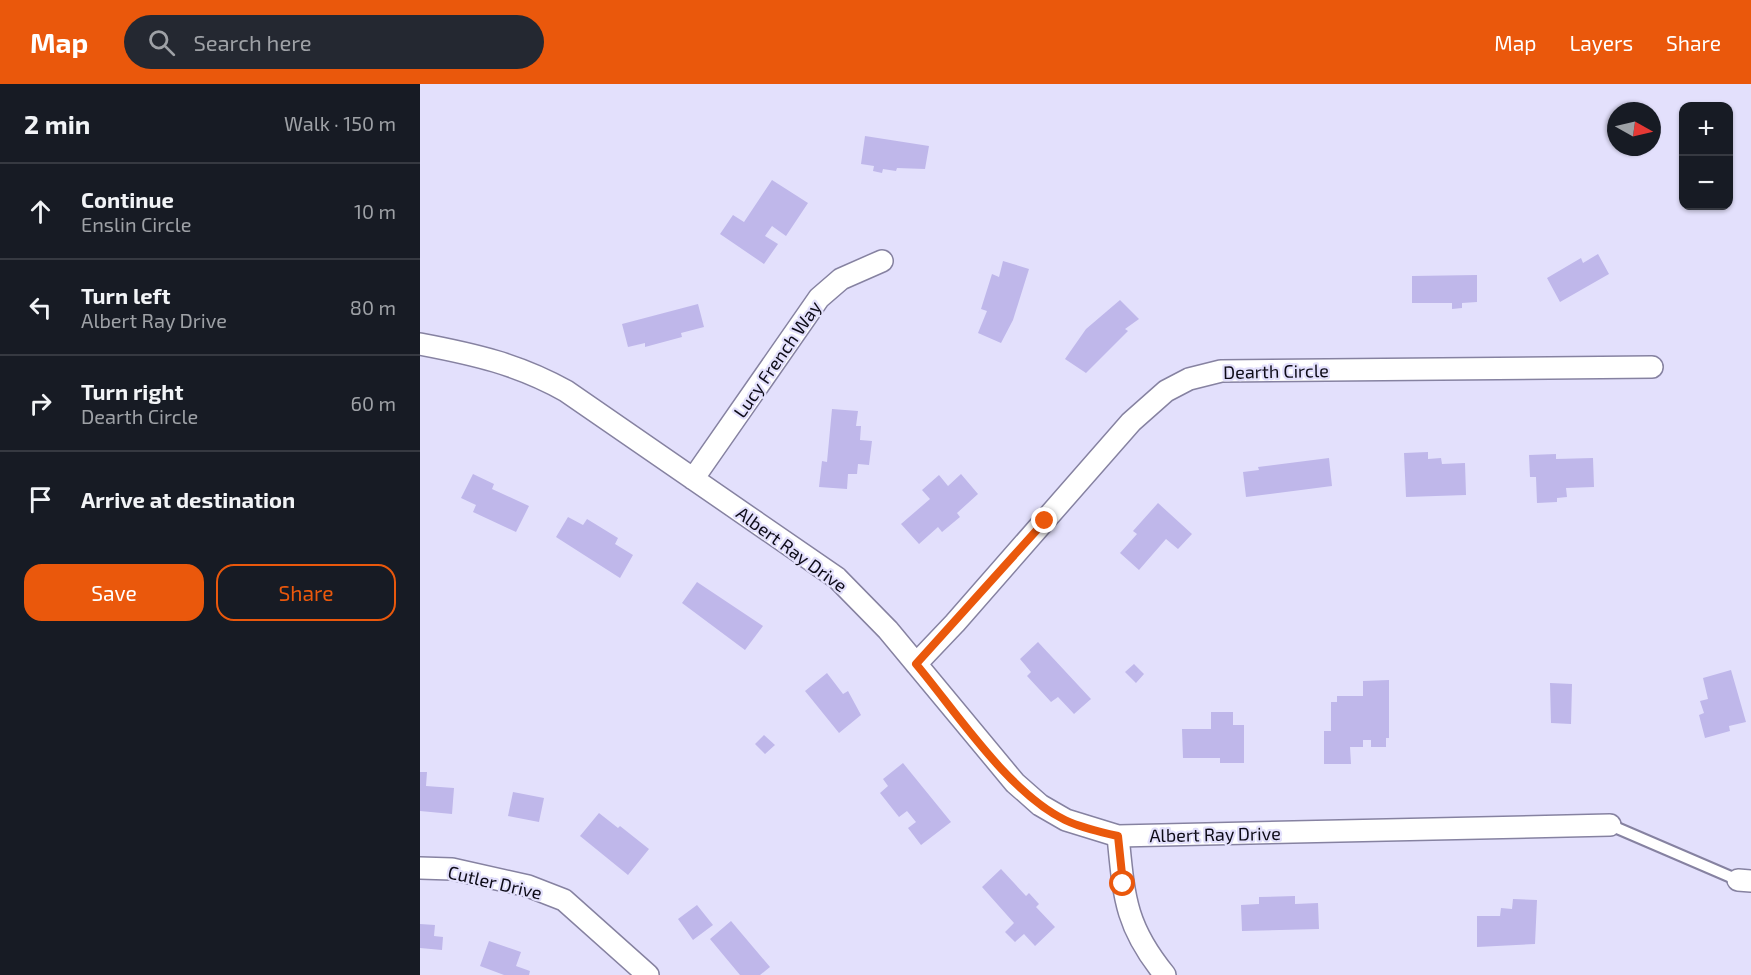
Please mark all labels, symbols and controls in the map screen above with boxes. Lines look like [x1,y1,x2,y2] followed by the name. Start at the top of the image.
[124,15,544,69] search box
[30,25,88,59] text: Map
[145,26,178,59] icon: search
[193,29,312,55] text: Search here
[1494,30,1536,55] text: Map
[1569,30,1633,55] text: Layers
[1666,30,1721,55] text: Share
[1607,102,1661,156] north arrow
[1679,102,1733,210] map controls
[1679,102,1733,156] button: +
[24,108,90,139] text: 2 min
[284,111,396,135] text: Walk · 150 m
[1679,156,1733,210] button: −
[81,186,174,212] text: Continue
[24,195,57,228] icon: ahead
[354,199,396,223] text: 10 m
[81,212,192,236] text: Enslin Circle
[81,282,170,308] text: Turn left
[24,291,57,324] icon: left
[350,295,396,319] text: 80 m
[729,296,826,422] street label: Lucy French Way
[81,308,227,332] text: Albert Ray Drive
[1223,359,1329,383] street label: Dearth Circle
[81,378,183,404] text: Turn right
[24,387,57,420] icon: right
[351,391,396,415] text: 60 m
[81,404,198,428] text: Dearth Circle
[24,483,57,516] icon: arrive
[81,486,295,512] text: Arrive at destination
[732,501,852,597] street label: Albert Ray Drive
[1031,507,1057,533] route end
[24,564,204,621] button: Save
[216,564,396,621] button: Share
[1149,822,1281,846] street label: Albert Ray Drive
[446,860,544,904] street label: Cutler Drive
[1109,870,1135,896] route start

